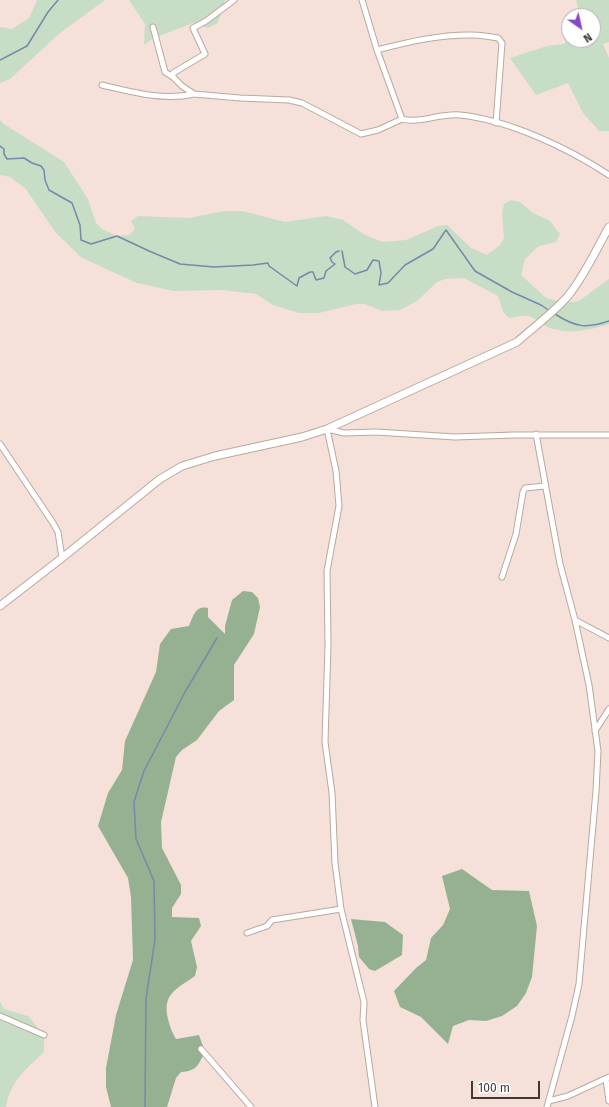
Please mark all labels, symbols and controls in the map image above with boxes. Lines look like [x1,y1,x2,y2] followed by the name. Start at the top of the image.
[561,8,601,48] north arrow
[581,30,594,45] text: N
[473,1073,542,1099] scale bar
[478,1081,510,1095] text: 100 m

